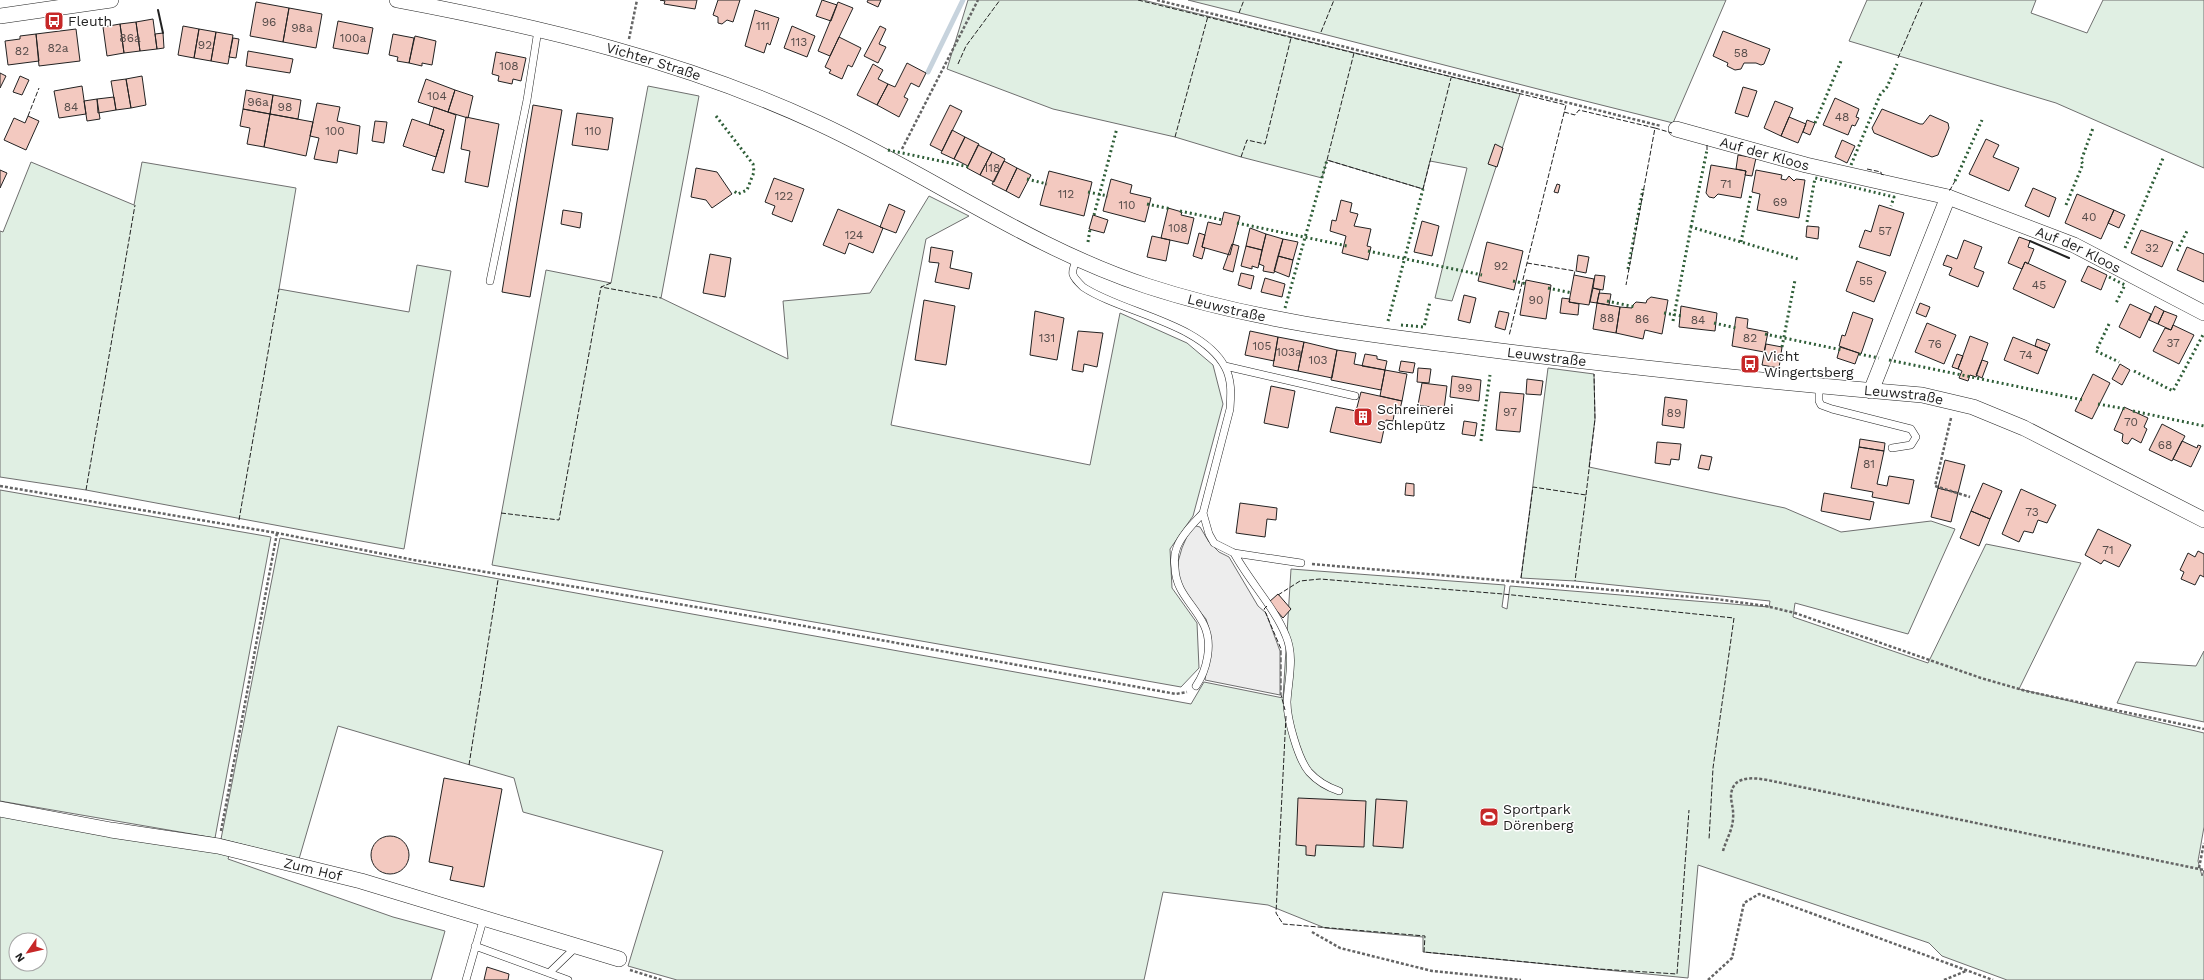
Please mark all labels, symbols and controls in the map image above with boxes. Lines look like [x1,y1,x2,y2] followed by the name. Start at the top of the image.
[43,10,65,32] bus stop icon: Fleuth
[68,13,112,29] place label: Fleuth
[262,15,276,29] house number: 96
[756,19,770,33] house number: 111
[291,21,313,35] house number: 98a
[119,31,141,45] house number: 86a
[340,31,366,45] house number: 100a
[791,35,807,49] house number: 113
[198,38,212,52] house number: 92
[604,39,703,83] street label: Vichter Straße
[47,41,69,55] house number: 82a
[15,44,29,58] house number: 82
[1734,46,1748,60] house number: 58
[499,59,519,73] house number: 108
[427,89,447,103] house number: 104
[247,95,269,109] house number: 96a
[64,100,78,114] house number: 84
[278,100,292,114] house number: 98
[1835,110,1849,124] house number: 48
[325,124,345,138] house number: 100
[585,124,601,138] house number: 110
[1718,134,1811,174] street label: Auf der Kloos
[984,161,1000,175] house number: 118
[1720,177,1732,191] house number: 71
[1058,187,1074,201] house number: 112
[775,189,793,203] house number: 122
[1773,195,1787,209] house number: 69
[1119,198,1135,212] house number: 110
[2082,210,2096,224] house number: 40
[1168,221,1188,235] house number: 108
[2033,223,2124,276] street label: Auf der Kloos
[1878,224,1892,238] house number: 57
[845,228,863,242] house number: 124
[2145,241,2159,255] house number: 32
[1494,259,1508,273] house number: 92
[1859,274,1873,288] house number: 55
[2032,278,2046,292] house number: 45
[1186,291,1267,324] street label: Leuwstraße
[1529,293,1543,307] house number: 90
[1600,311,1614,325] house number: 88
[1635,312,1649,326] house number: 86
[1691,313,1705,327] house number: 84
[1039,331,1055,345] house number: 131
[1743,331,1757,345] house number: 82
[2166,336,2180,350] house number: 37
[1928,337,1942,351] house number: 76
[1252,339,1272,353] house number: 105
[1506,344,1587,369] street label: Leuwstraße
[1276,345,1302,359] house number: 103a
[1764,348,1854,380] place label: Vicht Wingertsberg
[2019,348,2033,362] house number: 74
[1309,353,1327,367] house number: 103
[1739,353,1761,375] bus stop icon: Vicht Wingertsberg
[1458,381,1472,395] house number: 99
[1863,382,1945,408] street label: Leuwstraße
[1377,401,1454,433] place label: Schreinerei Schlepütz
[1503,405,1517,419] house number: 97
[1352,406,1374,428] building icon: Schreinerei Schlepütz
[1667,406,1681,420] house number: 89
[2124,415,2138,429] house number: 70
[2158,438,2172,452] house number: 68
[1863,457,1875,471] house number: 81
[2025,505,2039,519] house number: 73
[2102,543,2114,557] house number: 71
[1503,801,1574,833] place label: Sportpark Dörenberg
[1478,806,1500,828] sports icon: Sportpark Dörenberg
[282,854,344,884] street label: Zum Hof
[8,932,48,972] north arrow
[12,950,28,964] text: N

